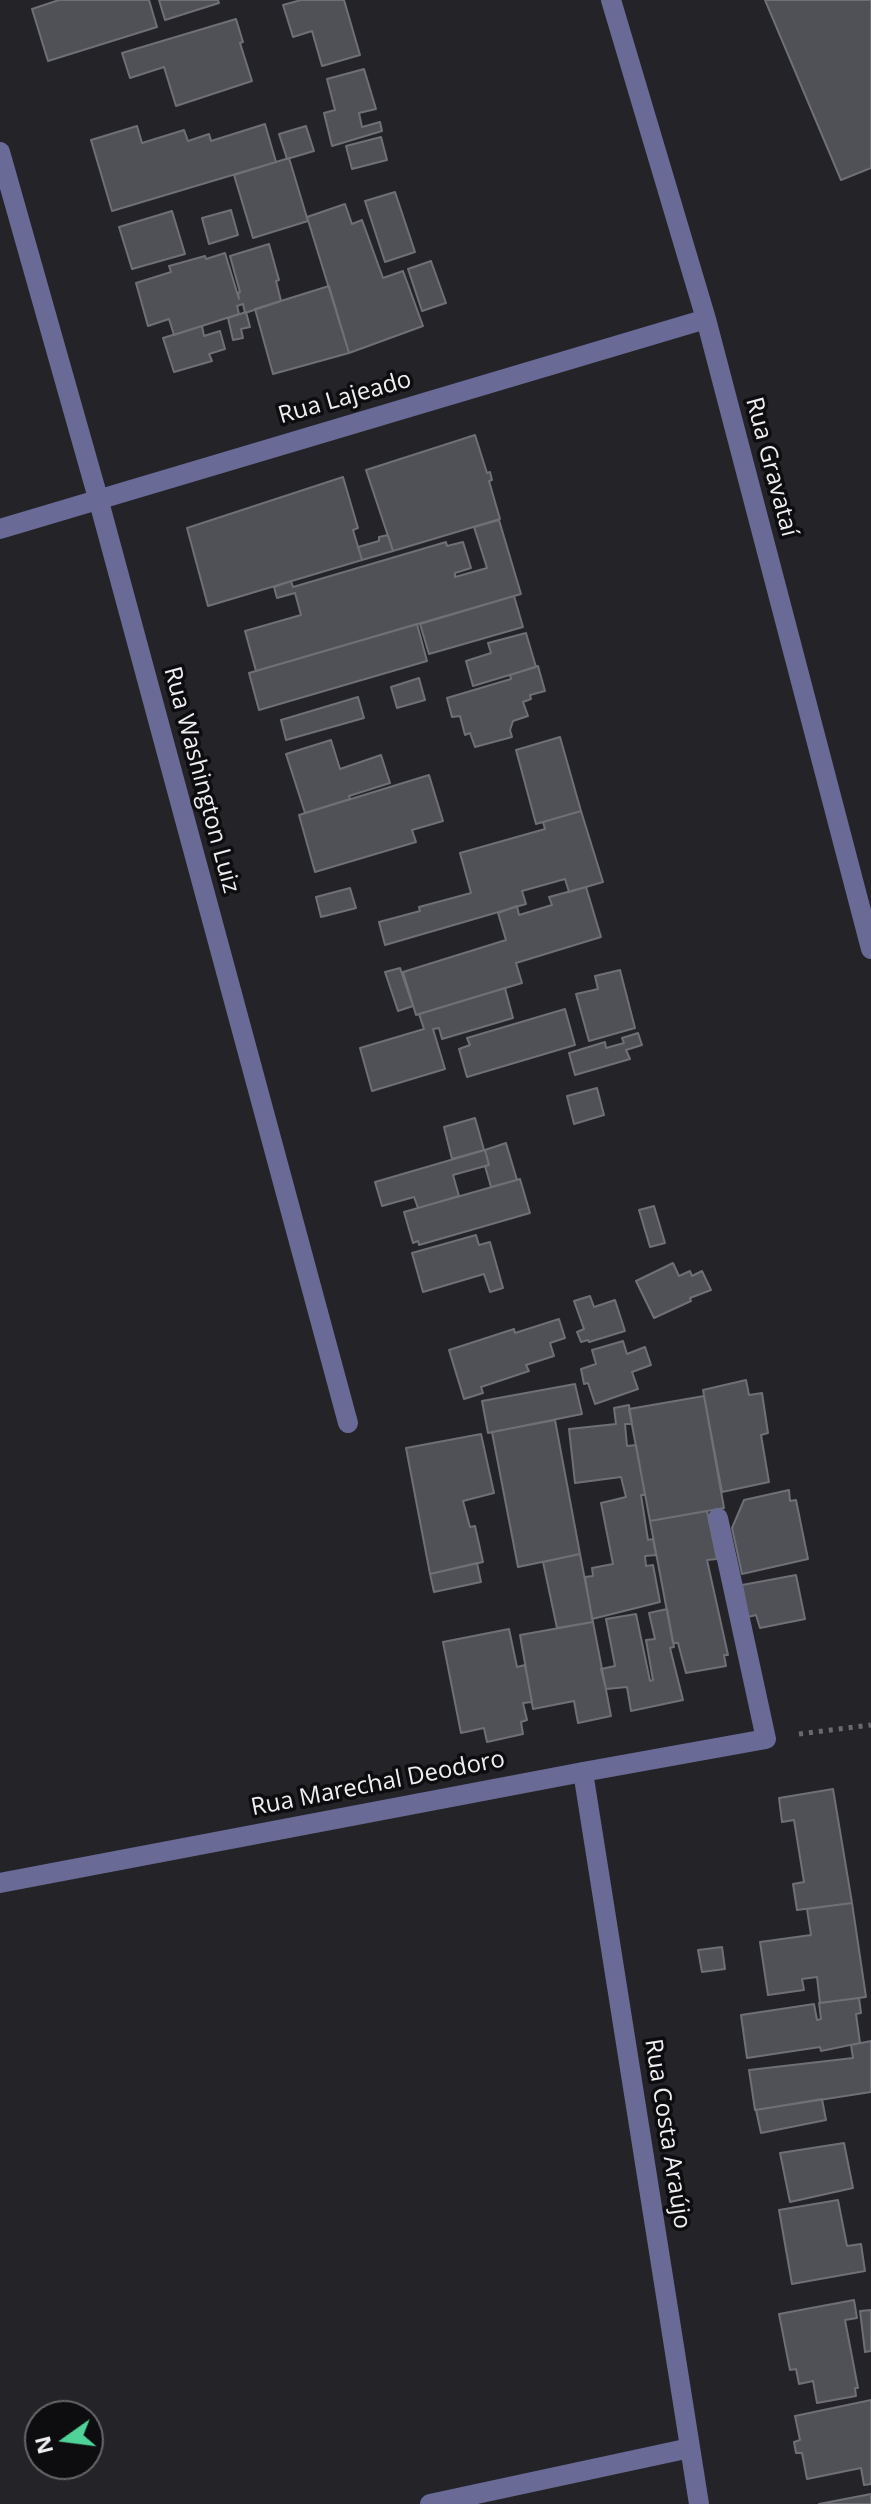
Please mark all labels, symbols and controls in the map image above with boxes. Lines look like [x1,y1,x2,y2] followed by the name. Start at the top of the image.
[275,365,415,431] street label: Rua Lajeado
[739,394,803,540] street label: Rua Gravataí
[157,664,245,896] street label: Rua Washington Luiz
[249,1745,507,1823] street label: Rua Marechal Deodoro
[638,2037,696,2231] street label: Rua Costa Araújo
[24,2400,104,2480] north arrow
[26,2433,59,2458] text: N

